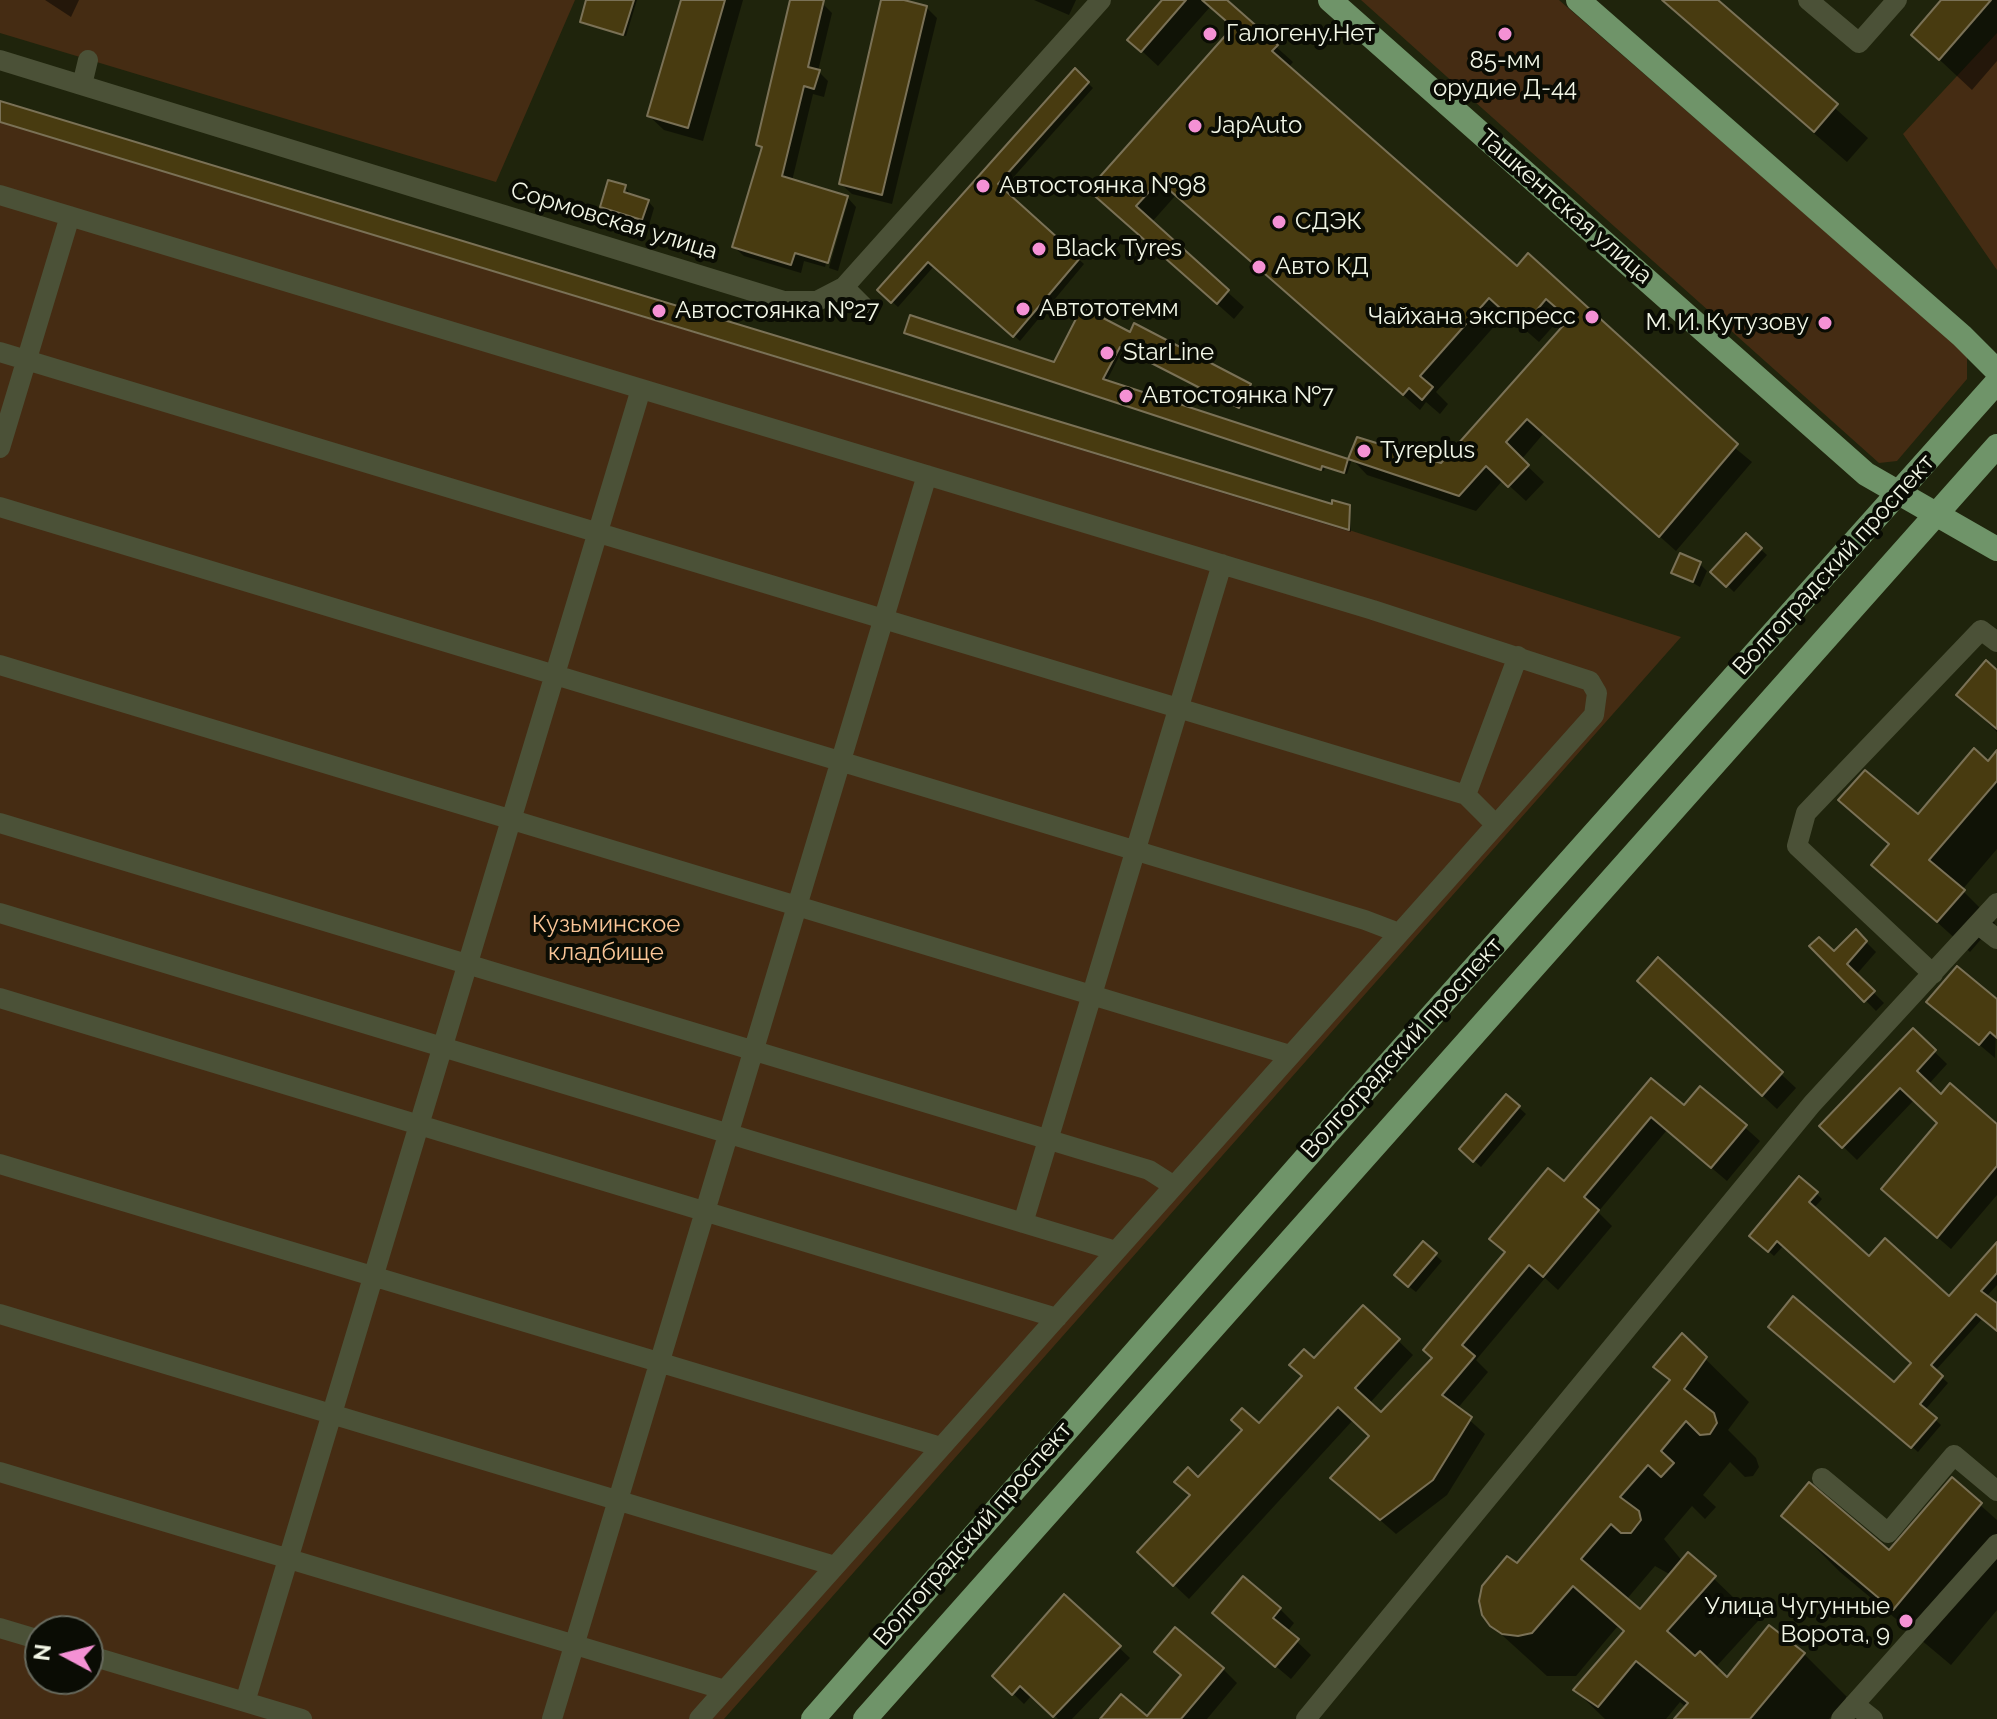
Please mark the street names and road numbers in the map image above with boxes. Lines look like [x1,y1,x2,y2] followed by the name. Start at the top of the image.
[1472,124,1658,290] street label: Ташкентская улица
[507,176,721,266] street label: Сормовская улица
[1727,449,1941,681] street label: Волгоградский проспект
[1295,932,1509,1164] street label: Волгоградский проспект
[868,1416,1078,1652] street label: Волгоградский проспект

